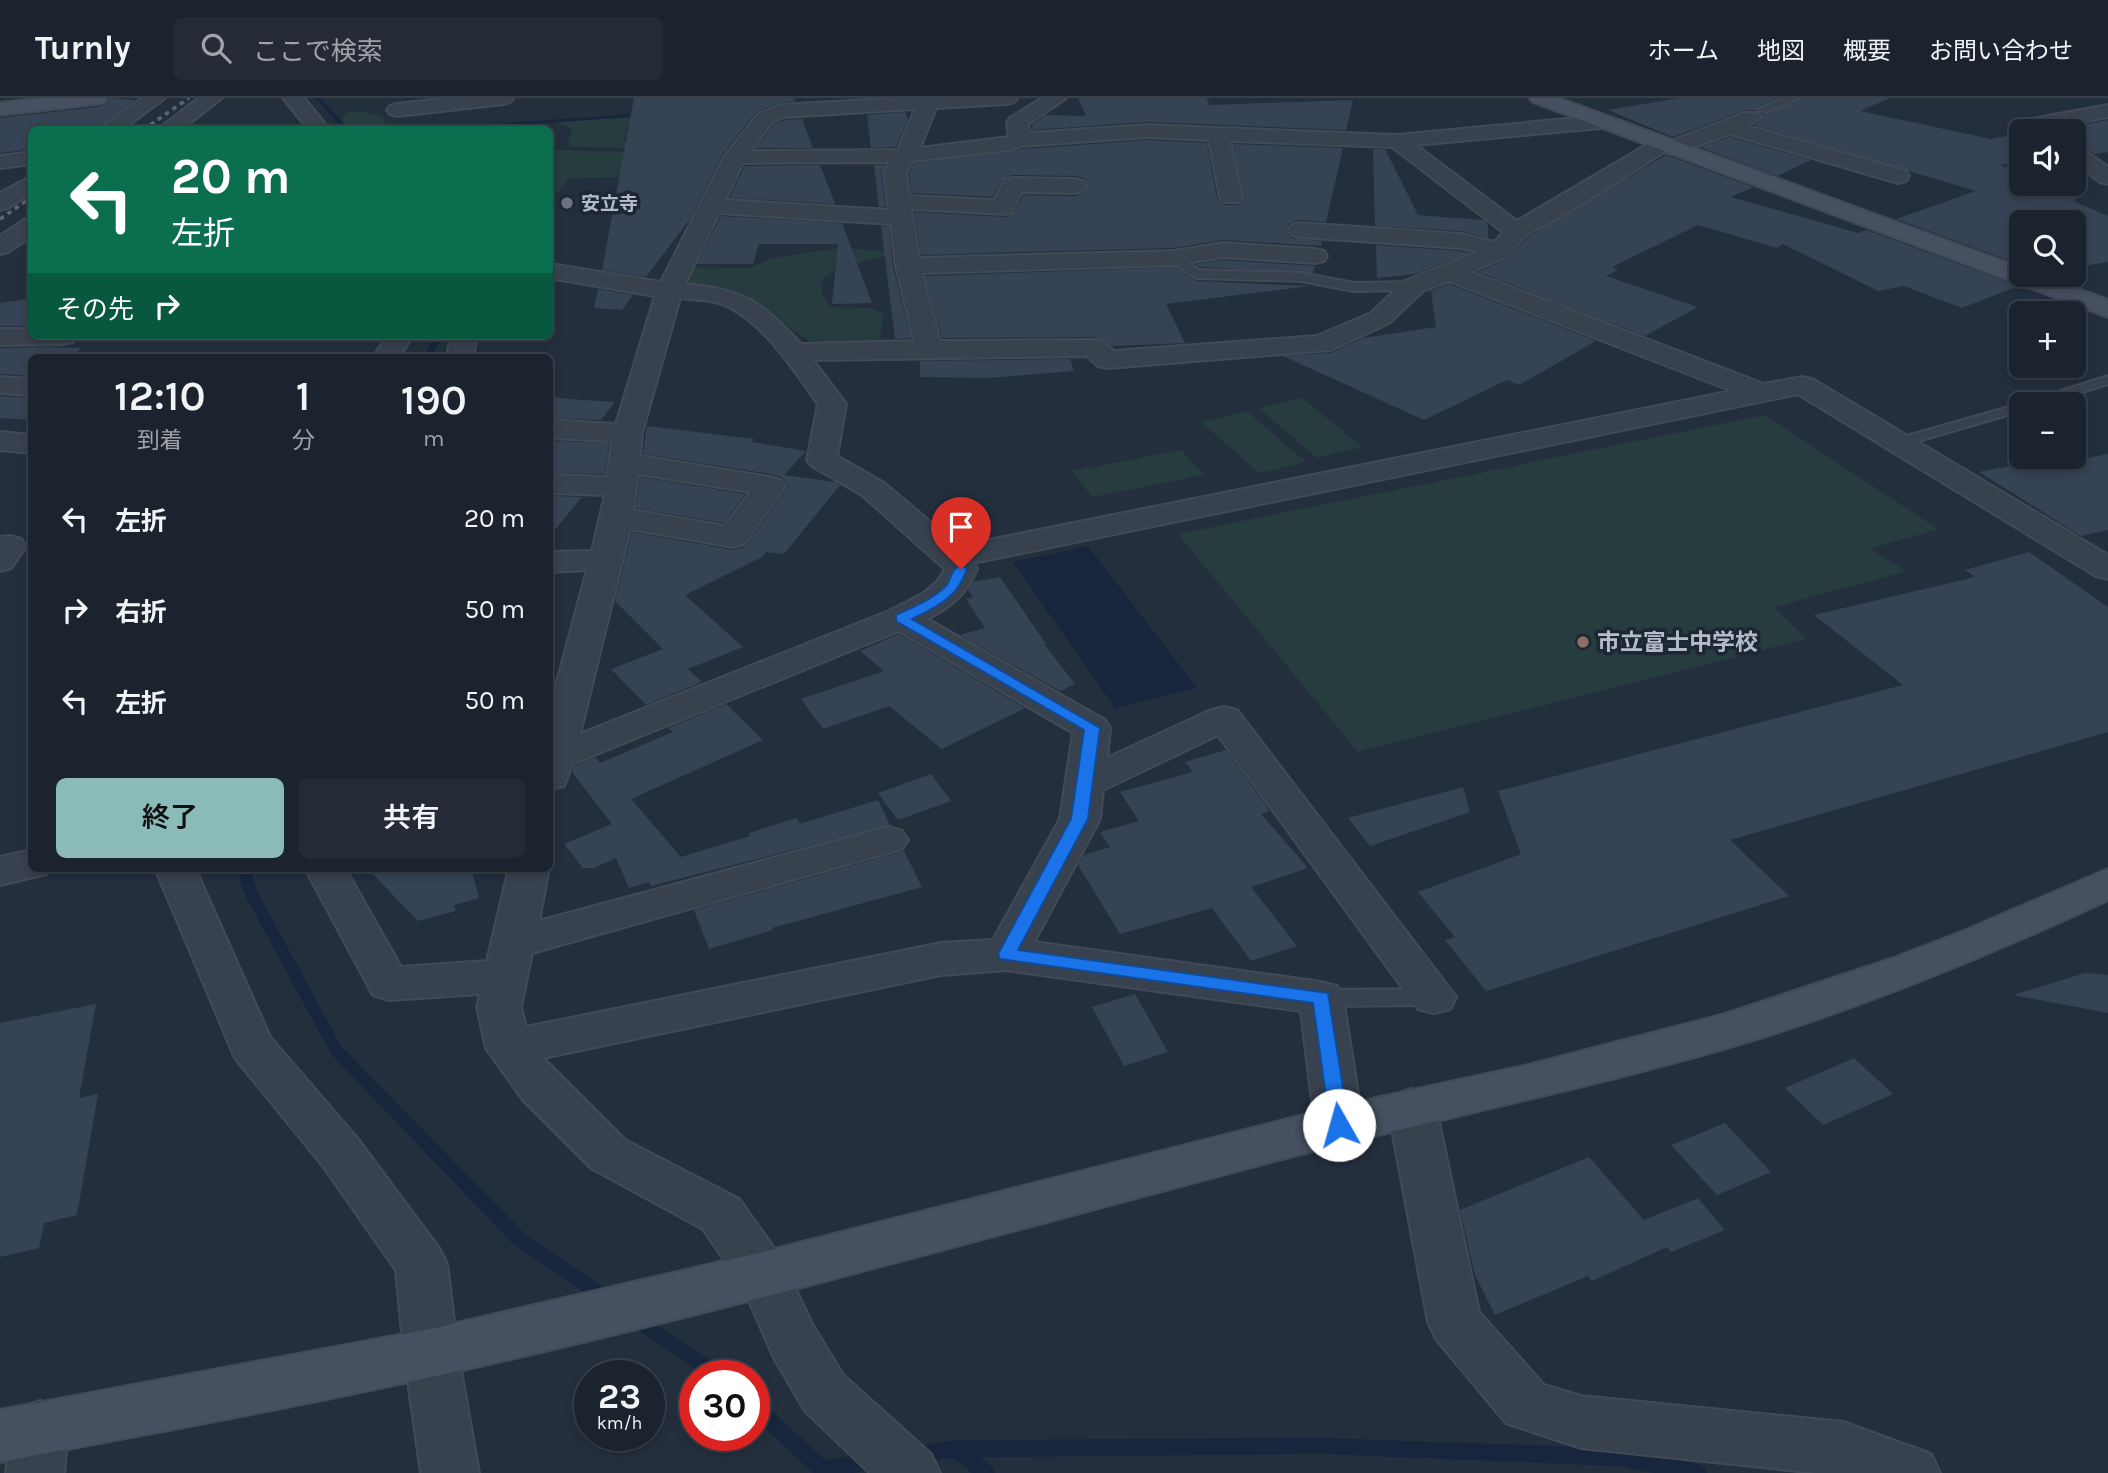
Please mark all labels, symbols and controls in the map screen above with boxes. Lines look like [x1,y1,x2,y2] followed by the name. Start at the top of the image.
[173,17,663,80] search box
[35,29,131,67] text: Turnly
[197,29,235,67] icon: search
[253,36,383,67] text: ここで検索
[1648,37,1719,65] text: ホーム
[1757,37,1805,65] text: 地図
[1843,37,1891,65] text: 概要
[1929,37,2073,65] text: お問い合わせ
[2009,119,2086,469] map controls
[2009,119,2086,196] button: sound
[171,148,291,205] text: 20 m
[56,154,147,245] icon: left
[581,193,638,215] place label: 安立寺
[559,195,575,211] marker: 安立寺
[2009,210,2086,287] button: search
[171,215,235,252] text: 左折
[148,287,186,325] icon: right
[56,294,134,325] text: その先
[2009,301,2086,378] button: +
[114,371,206,421] text: 12:10
[296,371,311,421] text: 1
[401,375,467,425] text: 190
[2009,392,2086,469] button: −
[423,425,445,452] text: m
[137,427,183,454] text: 到着
[292,427,315,454] text: 分
[931,497,991,569] pin
[56,500,94,538] icon: left
[464,503,525,534] text: 20 m
[115,506,167,537] text: 左折
[942,508,980,546] icon: arrive
[56,591,94,629] icon: right
[464,594,525,625] text: 50 m
[115,597,167,628] text: 右折
[1597,629,1758,656] place label: 市立富士中学校
[1575,634,1591,650] marker: 市立富士中学校
[56,682,94,720] icon: left
[464,685,525,716] text: 50 m
[115,688,167,719] text: 左折
[56,778,284,858] button: 終了
[298,778,525,858] button: 共有
[1302,1088,1376,1162] position arrow
[679,1360,770,1451] speed limit sign: 30
[598,1376,641,1417] text: 23
[597,1412,642,1434] text: km/h

